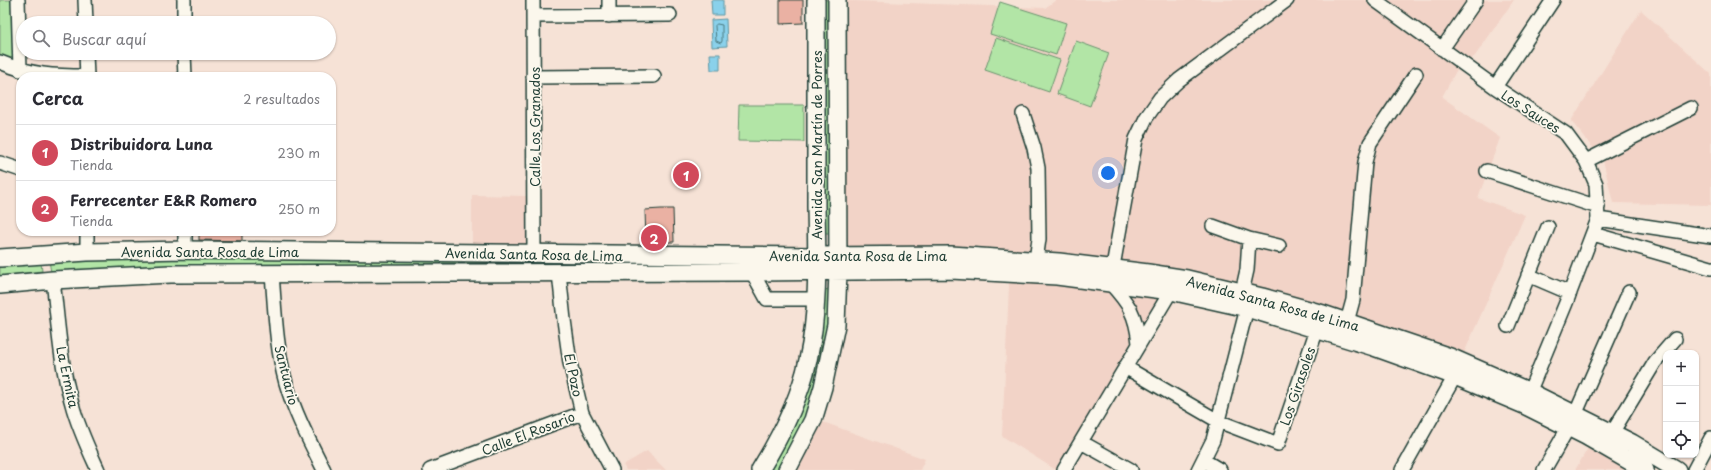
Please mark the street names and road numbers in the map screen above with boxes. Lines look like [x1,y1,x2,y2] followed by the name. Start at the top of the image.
[807,50,826,240] street label: Avenida San Martín de Porres
[525,67,544,187] street label: Calle Los Granados
[1498,85,1564,137] street label: Los Sauces
[121,242,300,261] street label: Avenida Santa Rosa de Lima
[445,243,624,265] street label: Avenida Santa Rosa de Lima
[769,246,948,265] street label: Avenida Santa Rosa de Lima
[1185,271,1362,335] street label: Avenida Santa Rosa de Lima
[270,343,304,407] street label: Santuario
[52,344,84,410] street label: La Ermita
[1275,344,1319,428] street label: Los Girasoles
[560,351,588,399] street label: El Pozo
[479,407,577,459] street label: Calle El Rosario

